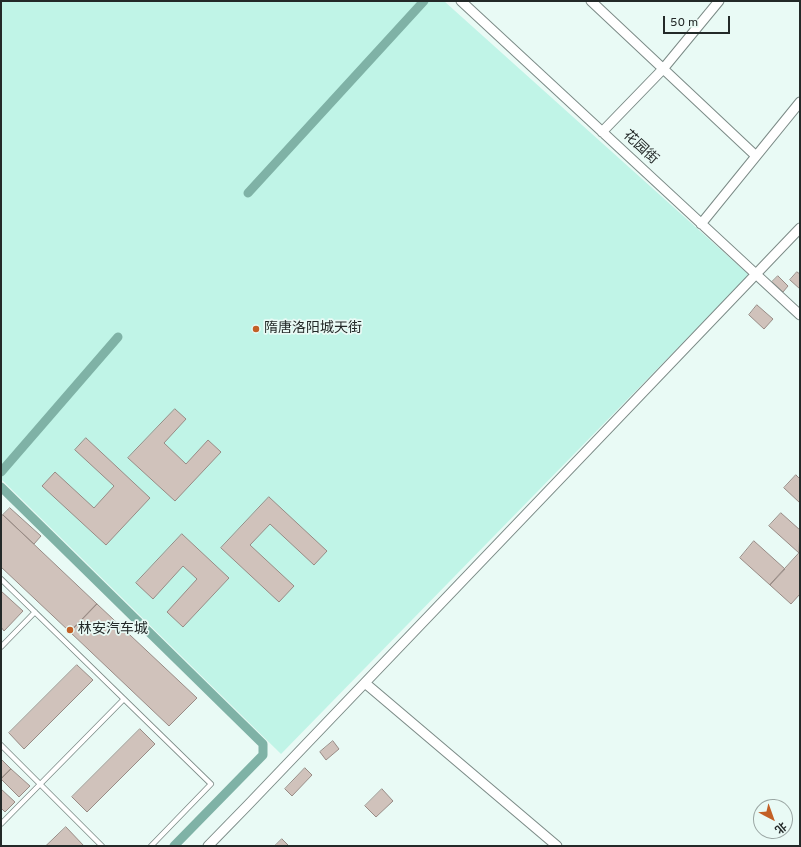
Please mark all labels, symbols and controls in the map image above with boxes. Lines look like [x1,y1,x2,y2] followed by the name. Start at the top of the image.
[665,8,732,34] scale bar
[670,15,698,31] text: 50 m
[619,128,661,168] street label: 花园街
[264,321,362,337] place label: 隋唐洛阳城天街
[251,324,261,334] marker: 隋唐洛阳城天街
[78,622,148,638] place label: 林安汽车城
[65,625,75,635] marker: 林安汽车城
[753,799,793,839] north arrow
[771,818,789,836] text: 北

